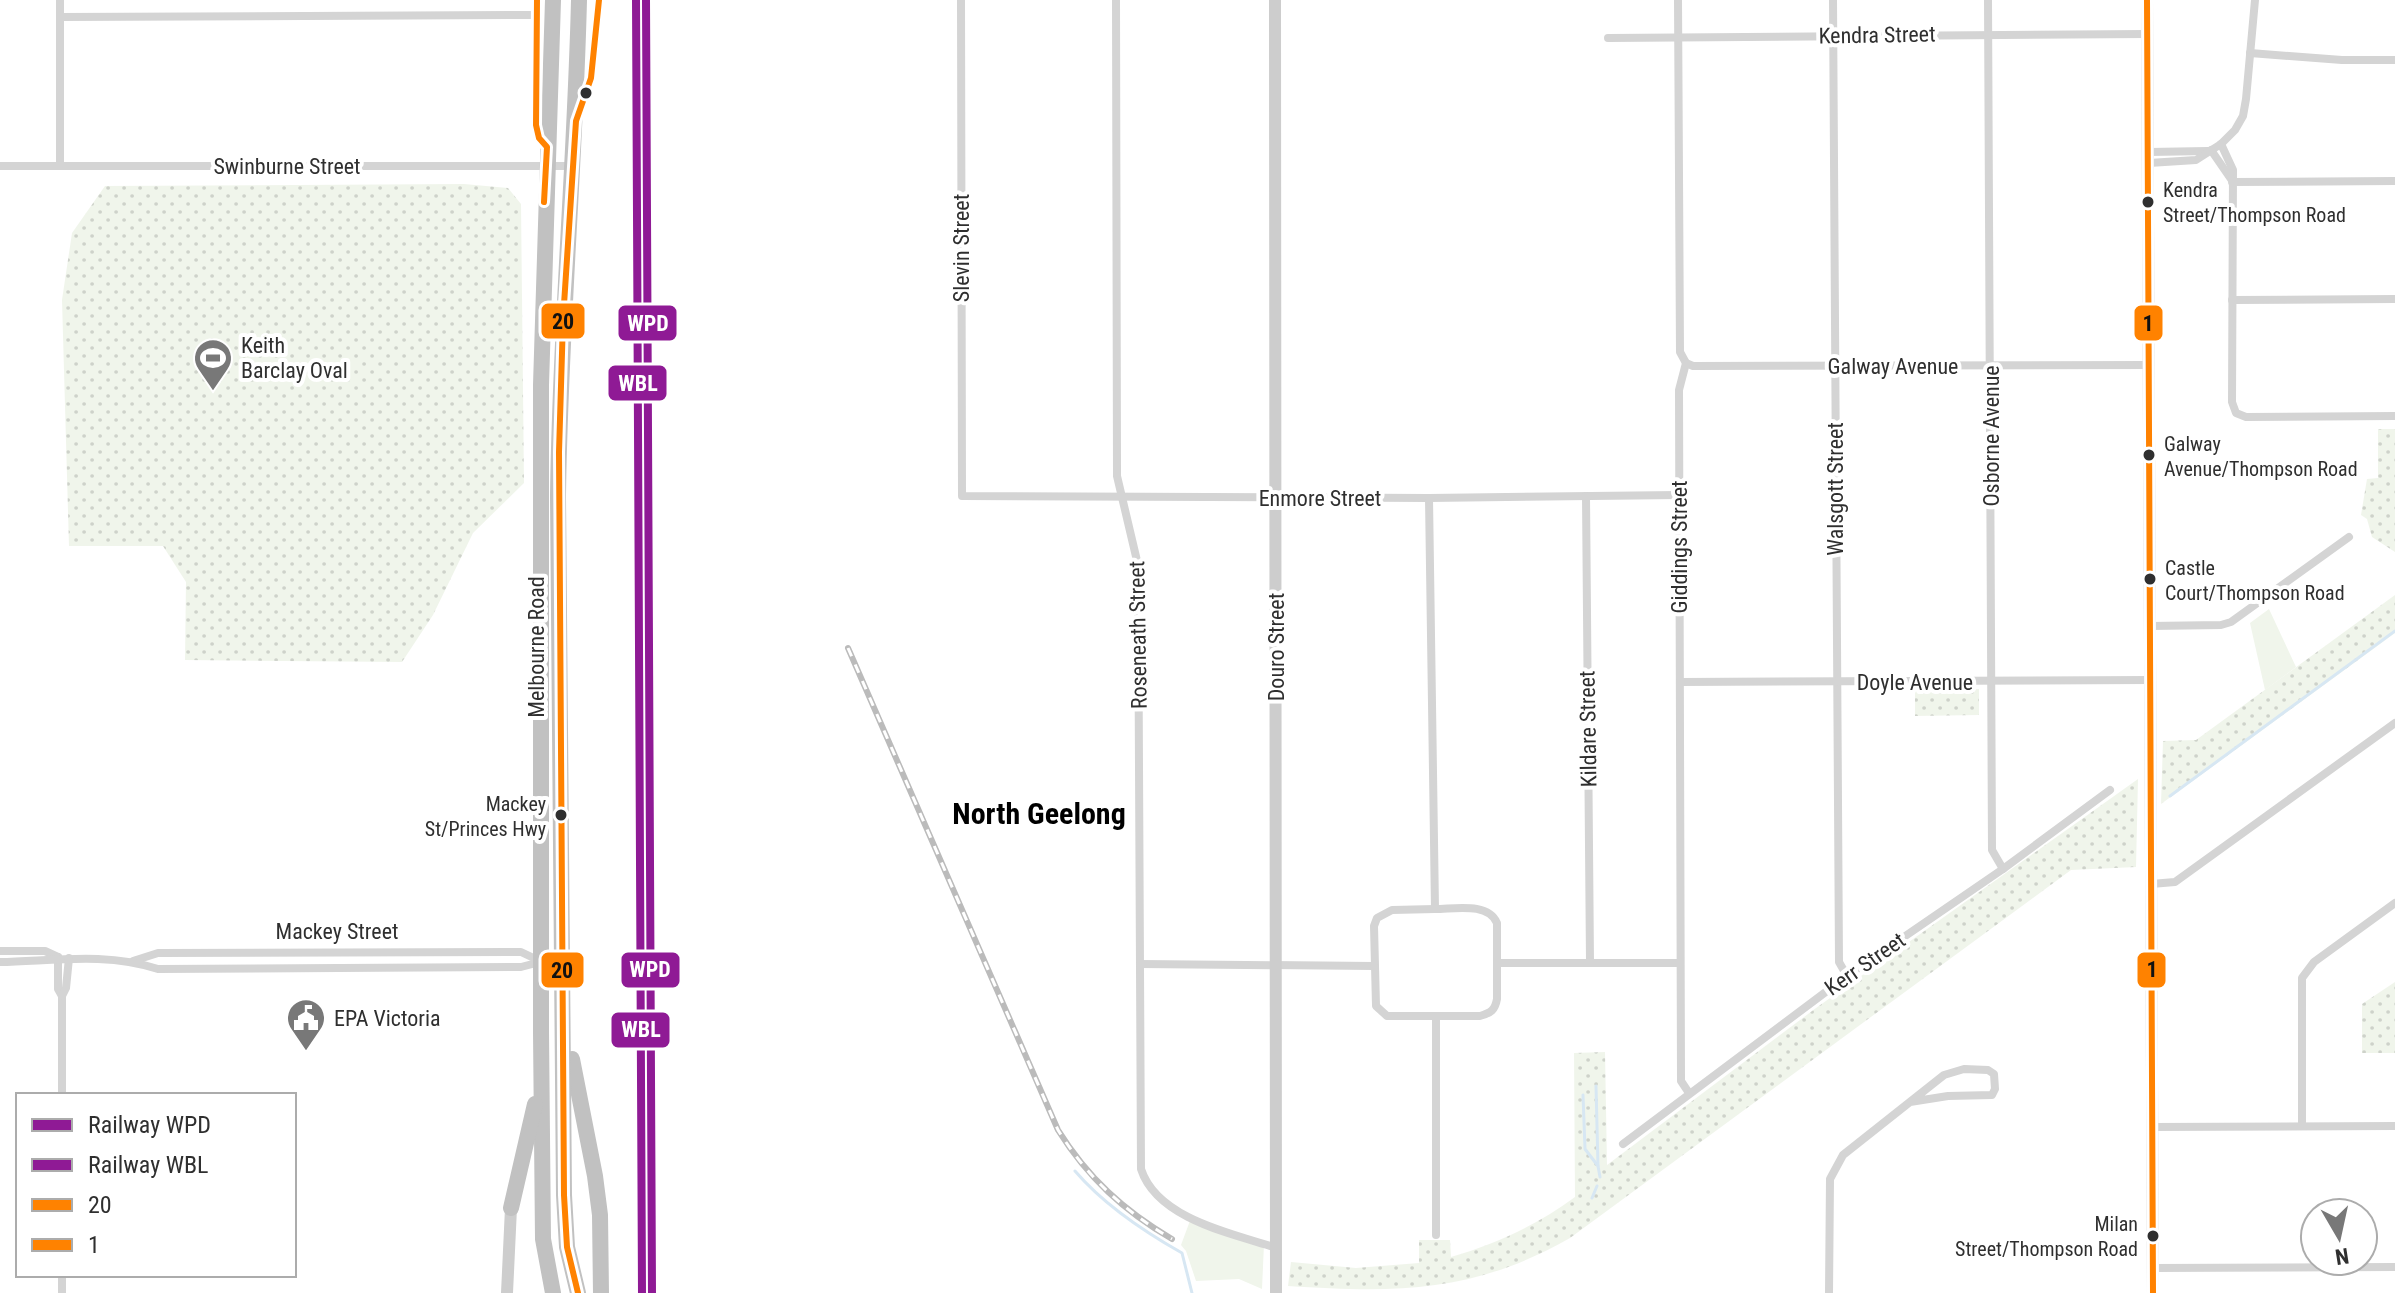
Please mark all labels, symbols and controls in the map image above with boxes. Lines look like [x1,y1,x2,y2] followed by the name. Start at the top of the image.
[1818,21,1936,49] street label: Kendra Street
[578,85,594,101] unlabelled marker
[213,154,361,179] street label: Swinburne Street
[2163,178,2346,227] place label: Kendra Street/Thompson Road
[949,194,974,302] street label: Slevin Street
[2140,194,2156,210] marker: Kendra Street/Thompson Road
[540,302,586,340] line badge: 20
[617,304,678,342] line badge: WPD
[2133,304,2164,342] line badge: 1
[552,309,574,334] text: 20
[627,311,669,336] text: WPD
[2142,311,2154,336] text: 1
[241,333,348,383] place label: Keith Barclay Oval
[192,337,234,392] sports icon: Keith Barclay Oval
[1828,354,1958,379] street label: Galway Avenue
[607,364,668,402] line badge: WBL
[1979,365,2004,507] street label: Osborne Avenue
[618,371,658,396] text: WBL
[1823,422,1848,556] street label: Walsgott Street
[2164,432,2358,481] place label: Galway Avenue/Thompson Road
[2141,447,2157,463] marker: Galway Avenue/Thompson Road
[1667,480,1692,614] street label: Giddings Street
[1259,486,1381,511] street label: Enmore Street
[2165,556,2345,605] place label: Castle Court/Thompson Road
[1124,561,1152,709] street label: Roseneath Street
[2142,571,2158,587] marker: Castle Court/Thompson Road
[524,576,549,718] street label: Melbourne Road
[1264,593,1289,701] street label: Douro Street
[1574,670,1602,788] street label: Kildare Street
[1857,670,1973,695] street label: Doyle Avenue
[425,792,546,841] place label: Mackey St/Princes Hwy
[952,796,1126,831] district label: North Geelong
[553,807,569,823] marker: Mackey St/Princes Hwy
[276,919,398,944] street label: Mackey Street
[1820,927,1910,1001] street label: Kerr Street
[540,951,585,989] line badge: 20
[620,951,681,989] line badge: WPD
[2136,951,2167,989] line badge: 1
[629,957,671,982] text: WPD
[2146,957,2158,982] text: 1
[551,958,573,983] text: 20
[285,997,327,1052] public building icon: EPA Victoria
[334,1006,441,1031] place label: EPA Victoria
[610,1011,671,1049] line badge: WBL
[621,1017,661,1042] text: WBL
[16,1093,296,1277] legend
[88,1111,211,1139] text: Railway WPD
[88,1151,208,1179] text: Railway WBL
[88,1191,112,1219] text: 20
[2299,1197,2379,1277] north arrow
[1955,1212,2138,1261] place label: Milan Street/Thompson Road
[2145,1228,2161,1244] marker: Milan Street/Thompson Road
[88,1231,100,1259] text: 1
[2333,1243,2351,1270] text: N

